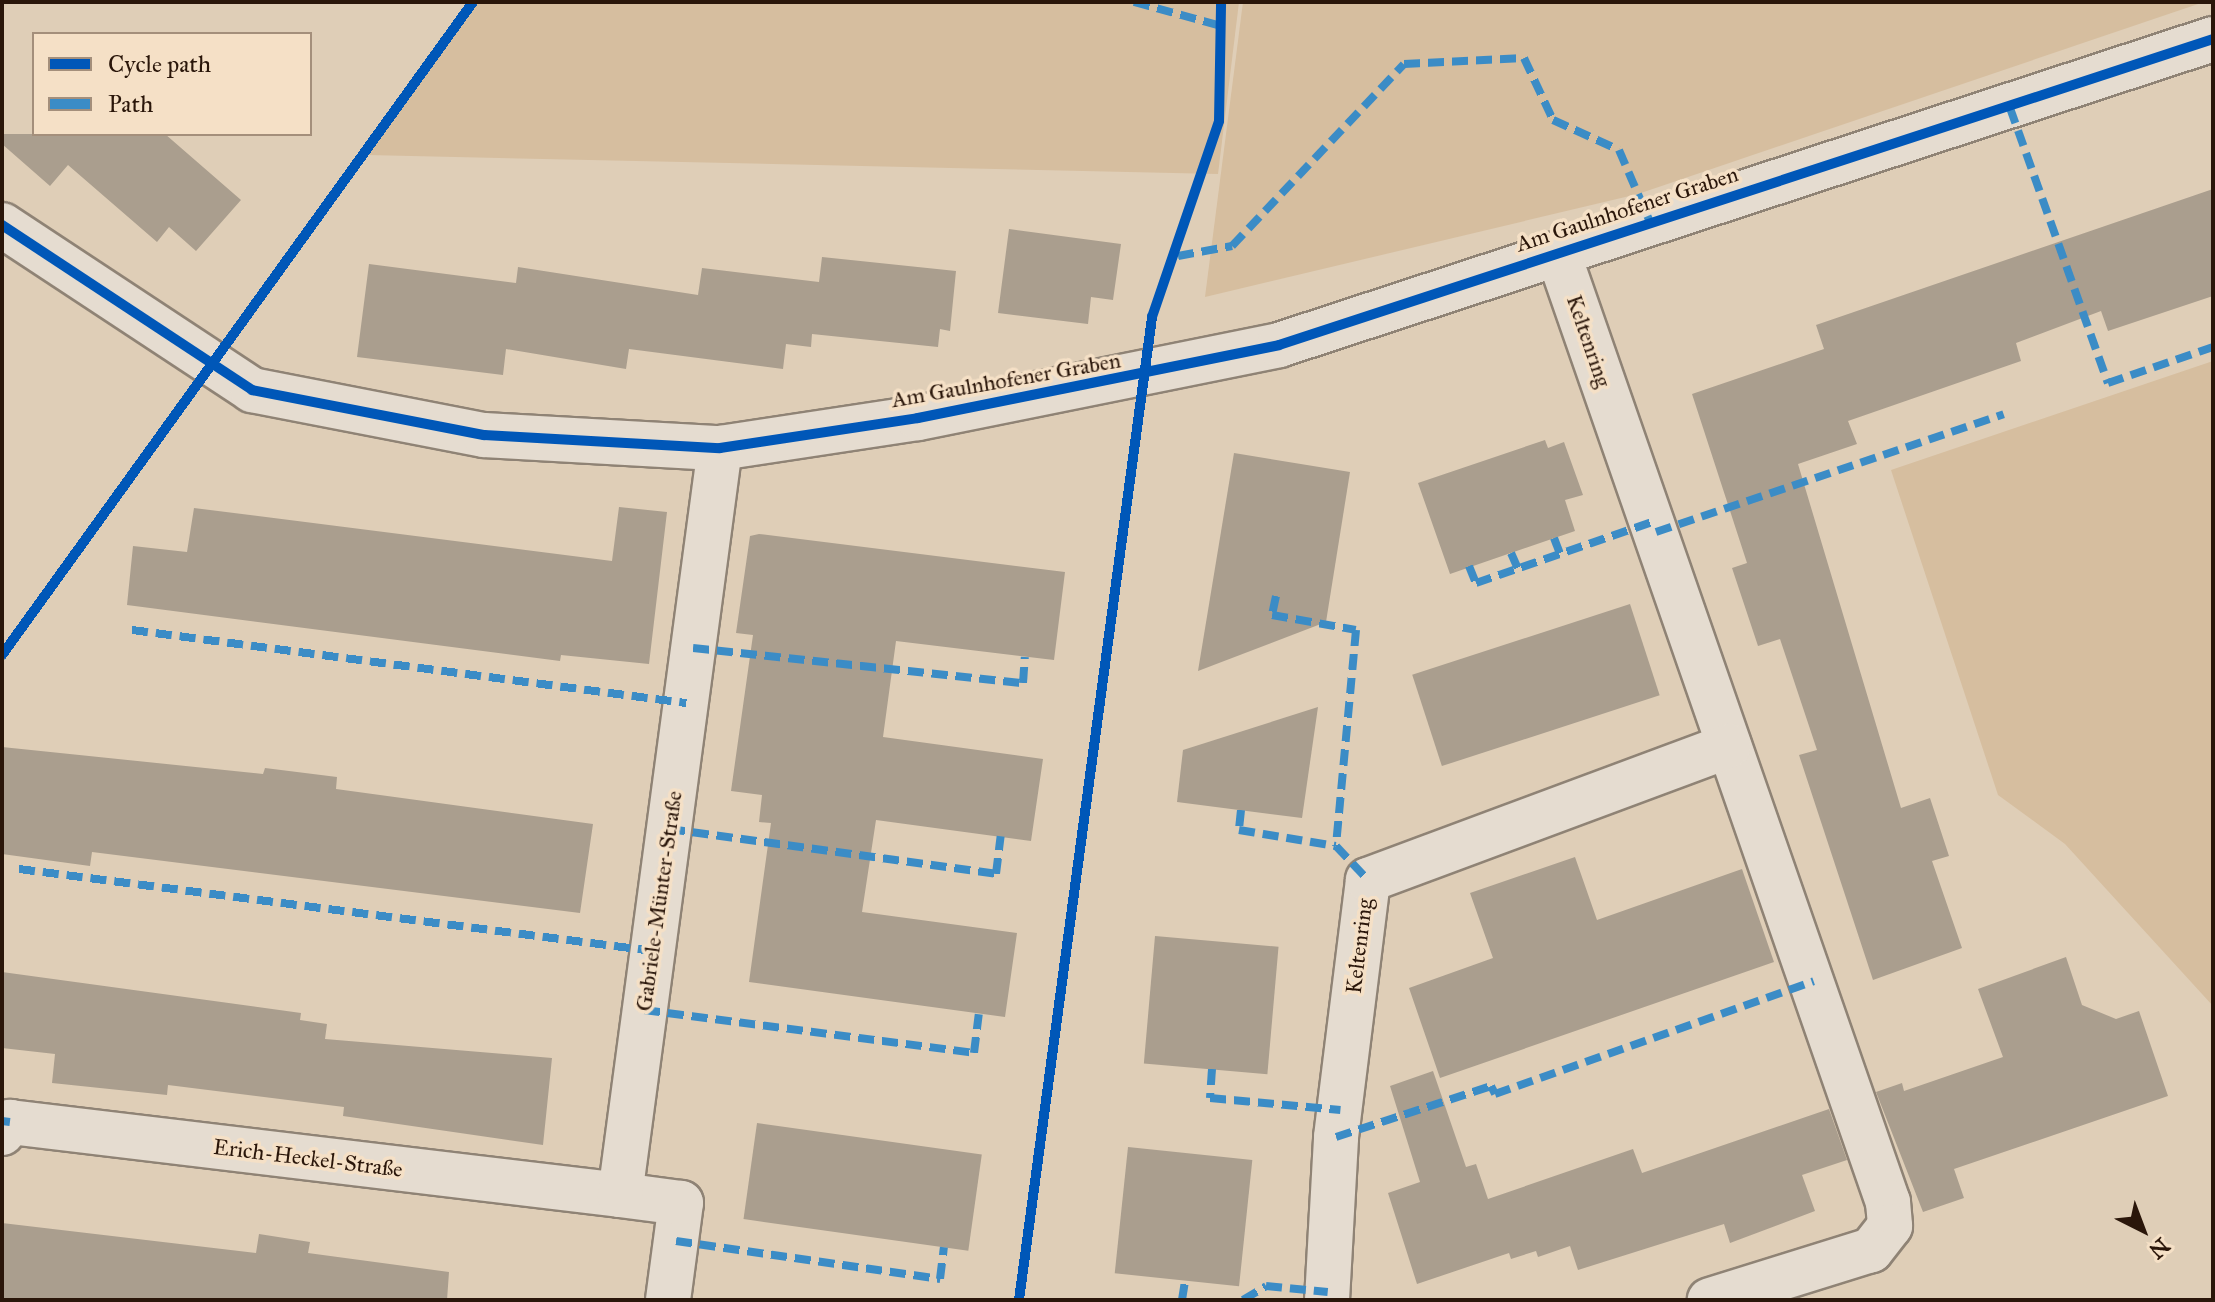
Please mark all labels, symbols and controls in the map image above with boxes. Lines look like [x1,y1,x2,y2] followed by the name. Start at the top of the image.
[32,32,312,136] legend
[108,49,211,79] text: Cycle path
[108,89,153,119] text: Path
[1513,161,1741,257] street label: Am Gaulnhofener Graben
[1561,291,1617,391] street label: Keltenring
[889,347,1123,413] street label: Am Gaulnhofener Graben
[630,789,688,1013] street label: Gabriele-Münter-Straße
[1340,897,1378,995] street label: Keltenring
[212,1133,404,1183] street label: Erich-Heckel-Straße
[2103,1190,2183,1270] north arrow
[2143,1232,2175,1264] text: N

